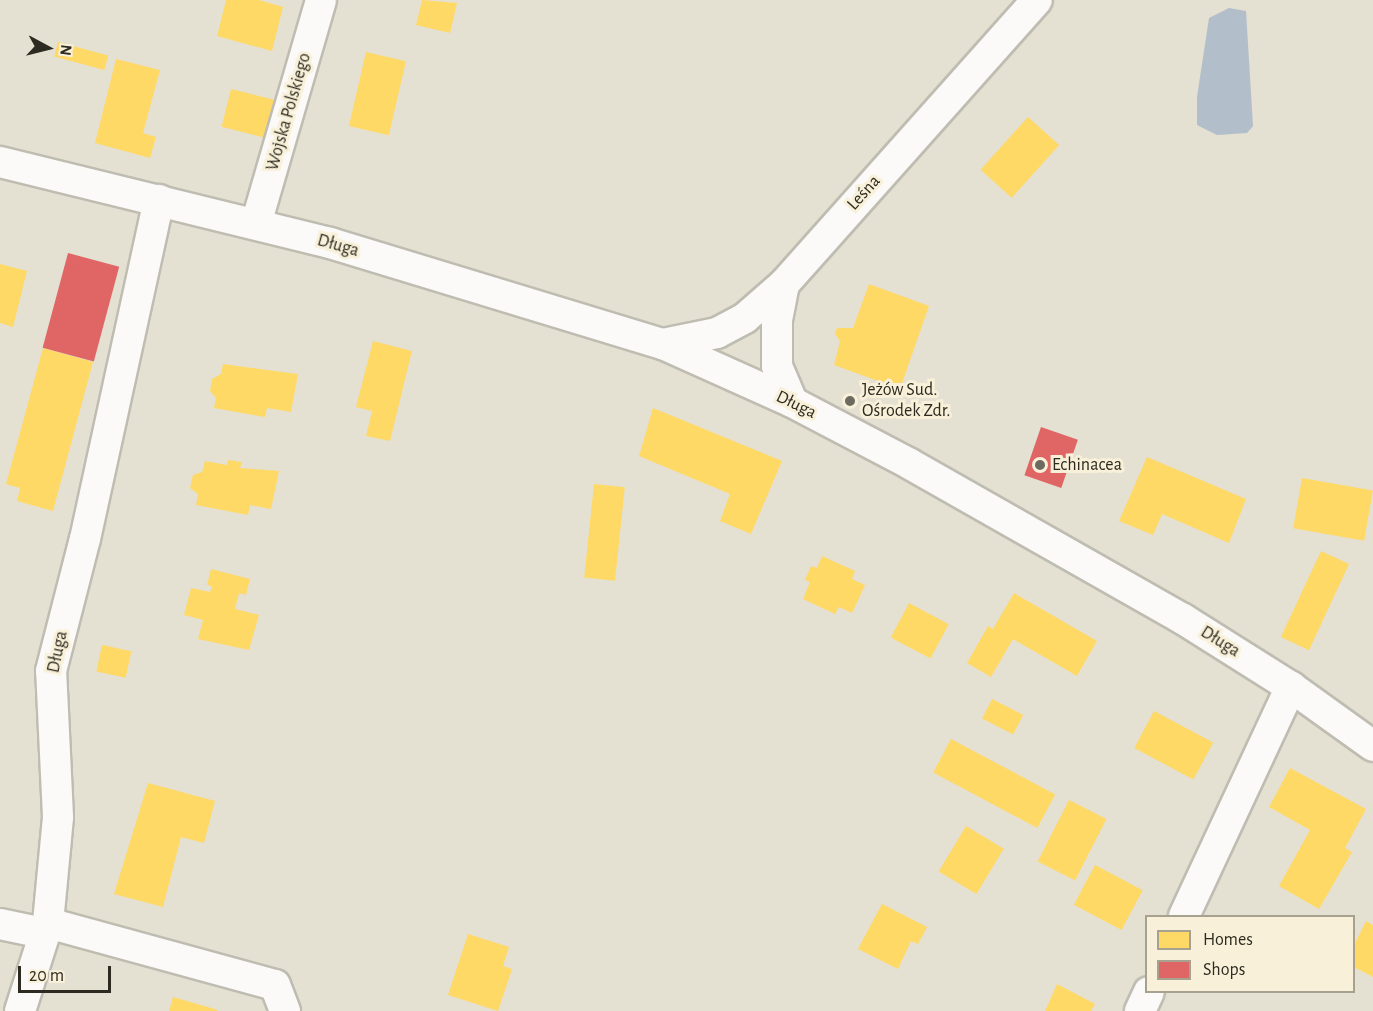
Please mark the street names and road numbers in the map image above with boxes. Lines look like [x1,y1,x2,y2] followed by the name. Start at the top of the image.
[262,51,316,173] street label: Wojska Polskiego
[843,171,885,215] street label: Leśna
[315,230,361,262] street label: Długa
[772,386,820,424] street label: Długa
[1196,622,1244,662] street label: Długa
[43,629,73,675] street label: Długa

